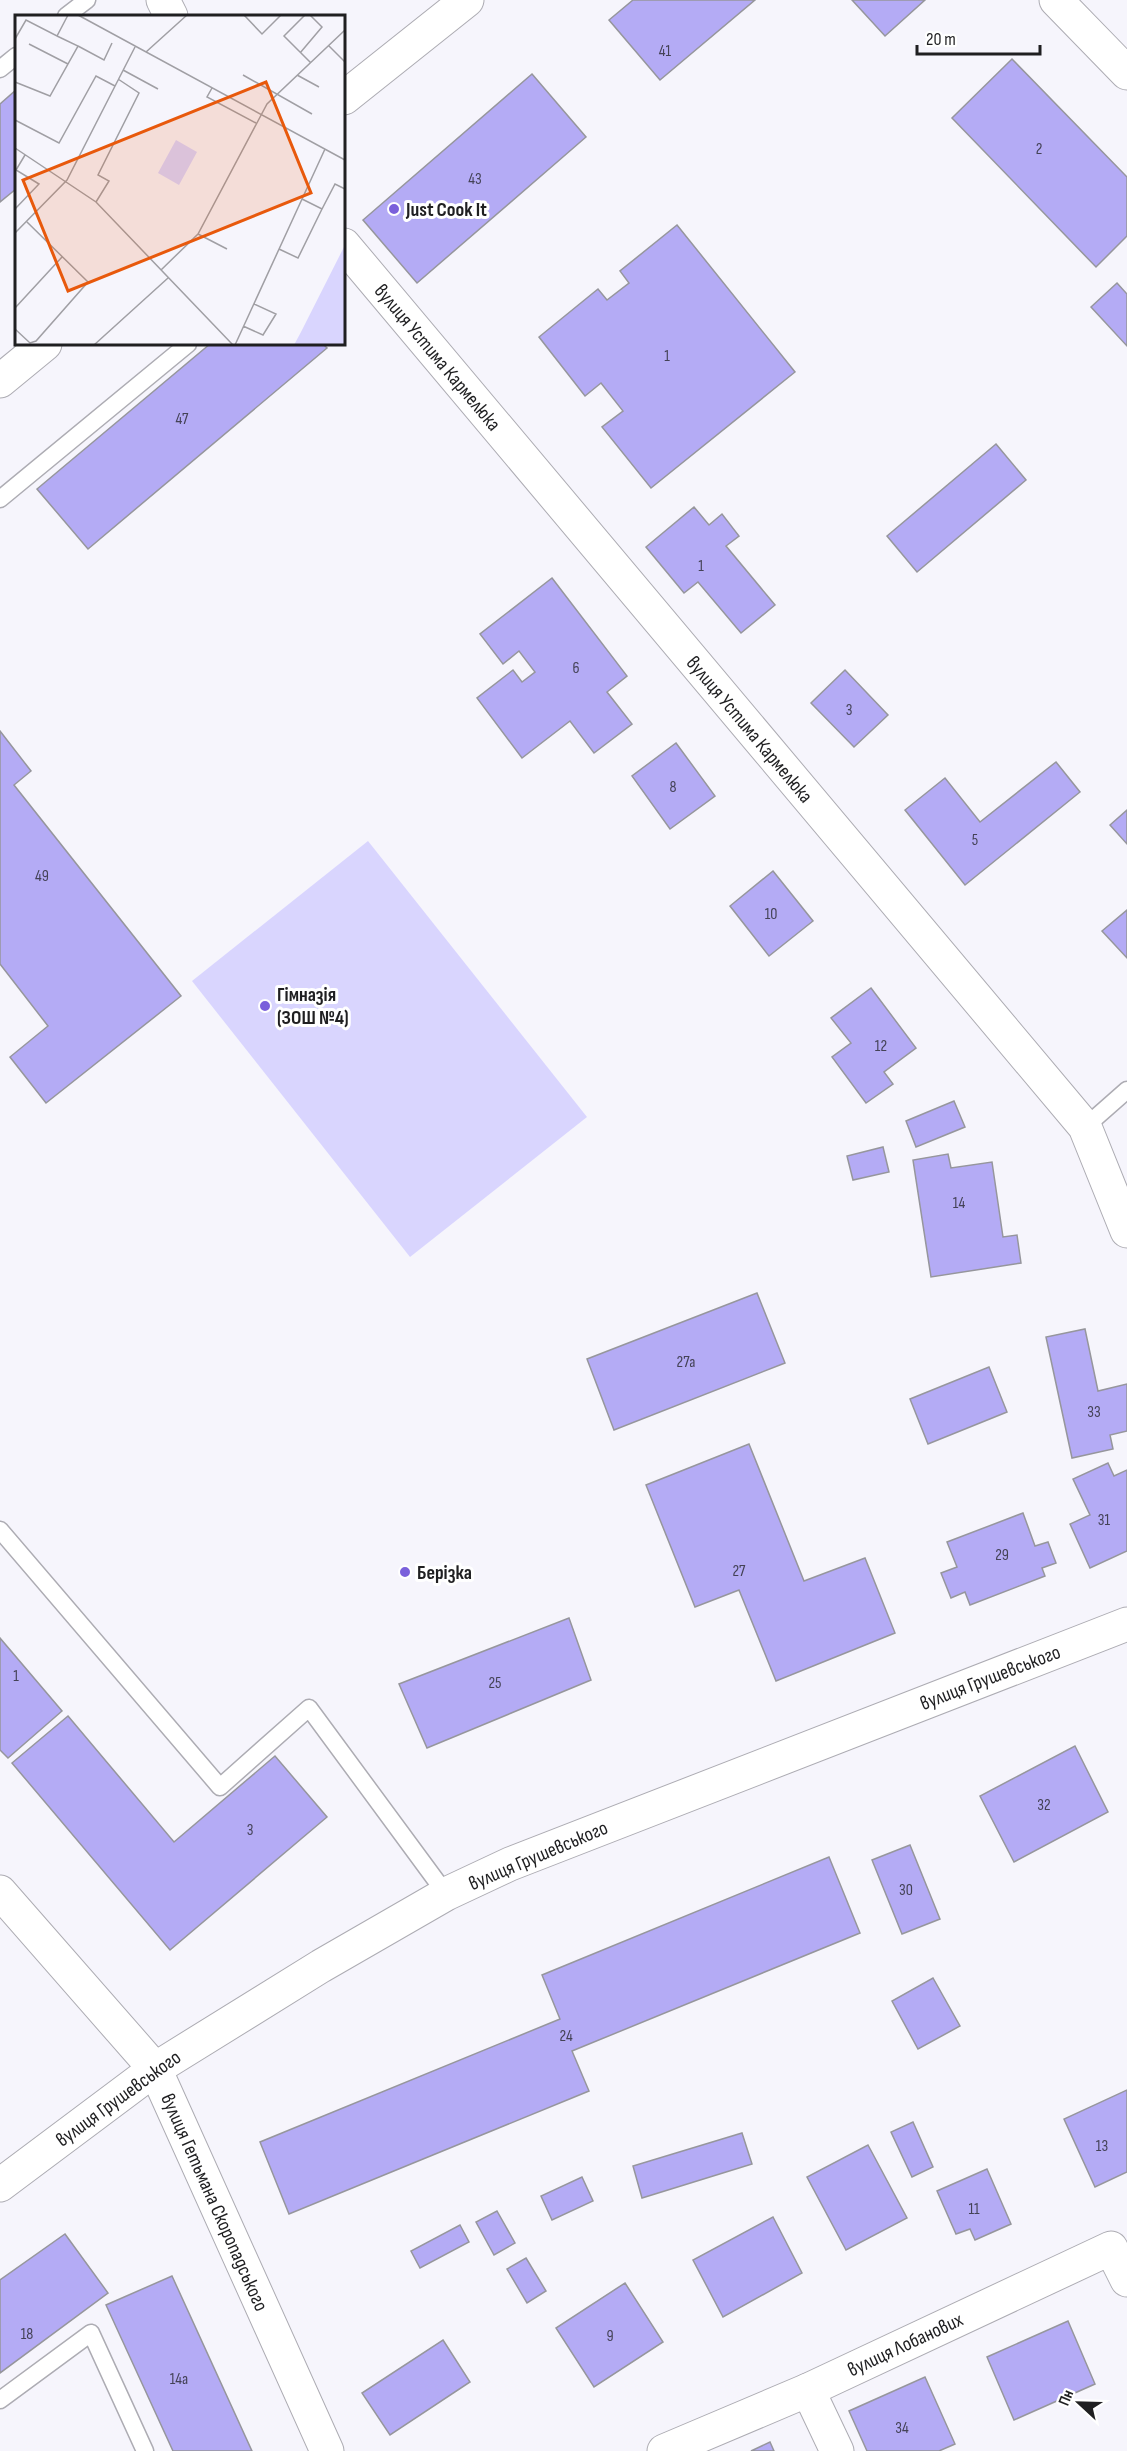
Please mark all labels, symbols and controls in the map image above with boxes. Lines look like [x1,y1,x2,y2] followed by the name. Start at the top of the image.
[15,15,345,345] inset map
[917,18,1040,56] scale bar
[926,29,956,50] text: 20 m
[659,42,672,61] house number: 41
[1036,140,1042,159] house number: 2
[468,170,482,189] house number: 43
[405,198,487,222] place label: Just Cook It
[387,202,401,216] marker: Just Cook It
[369,279,506,436] street label: вулиця Устима Кармелюка
[664,347,670,366] house number: 1
[176,410,189,429] house number: 47
[698,557,704,576] house number: 1
[681,651,818,808] street label: вулиця Устима Кармелюка
[572,659,580,678] house number: 6
[846,701,852,720] house number: 3
[669,778,677,797] house number: 8
[972,831,978,850] house number: 5
[35,867,49,886] house number: 49
[765,905,777,924] house number: 10
[277,983,349,1030] place label: Гімназія (ЗОШ №4)
[258,999,272,1013] marker: Гімназія (ЗОШ №4)
[875,1037,887,1056] house number: 12
[953,1194,965,1213] house number: 14
[677,1353,695,1372] house number: 27а
[1087,1403,1101,1422] house number: 33
[1098,1511,1111,1530] house number: 31
[995,1546,1009,1565] house number: 29
[417,1561,472,1585] place label: Берізка
[732,1562,746,1581] house number: 27
[398,1565,412,1579] marker: Берізка
[917,1640,1064,1716] street label: вулиця Грушевського
[13,1667,19,1686] house number: 1
[488,1674,502,1693] house number: 25
[1037,1796,1051,1815] house number: 32
[465,1816,611,1896] street label: вулиця Грушевського
[247,1821,253,1840] house number: 3
[899,1881,913,1900] house number: 30
[559,2027,573,2046] house number: 24
[51,2045,186,2152] street label: вулиця Грушевського
[155,2090,273,2315] street label: вулиця Гетьмана Скоропадського
[1096,2137,1108,2156] house number: 13
[968,2200,980,2219] house number: 11
[844,2308,967,2382] street label: вулиця Лобанових
[21,2325,33,2344] house number: 18
[606,2327,614,2346] house number: 9
[170,2370,188,2389] house number: 14а
[1049,2373,1109,2433] north arrow
[1055,2387,1078,2409] text: Пн
[895,2419,909,2438] house number: 34

